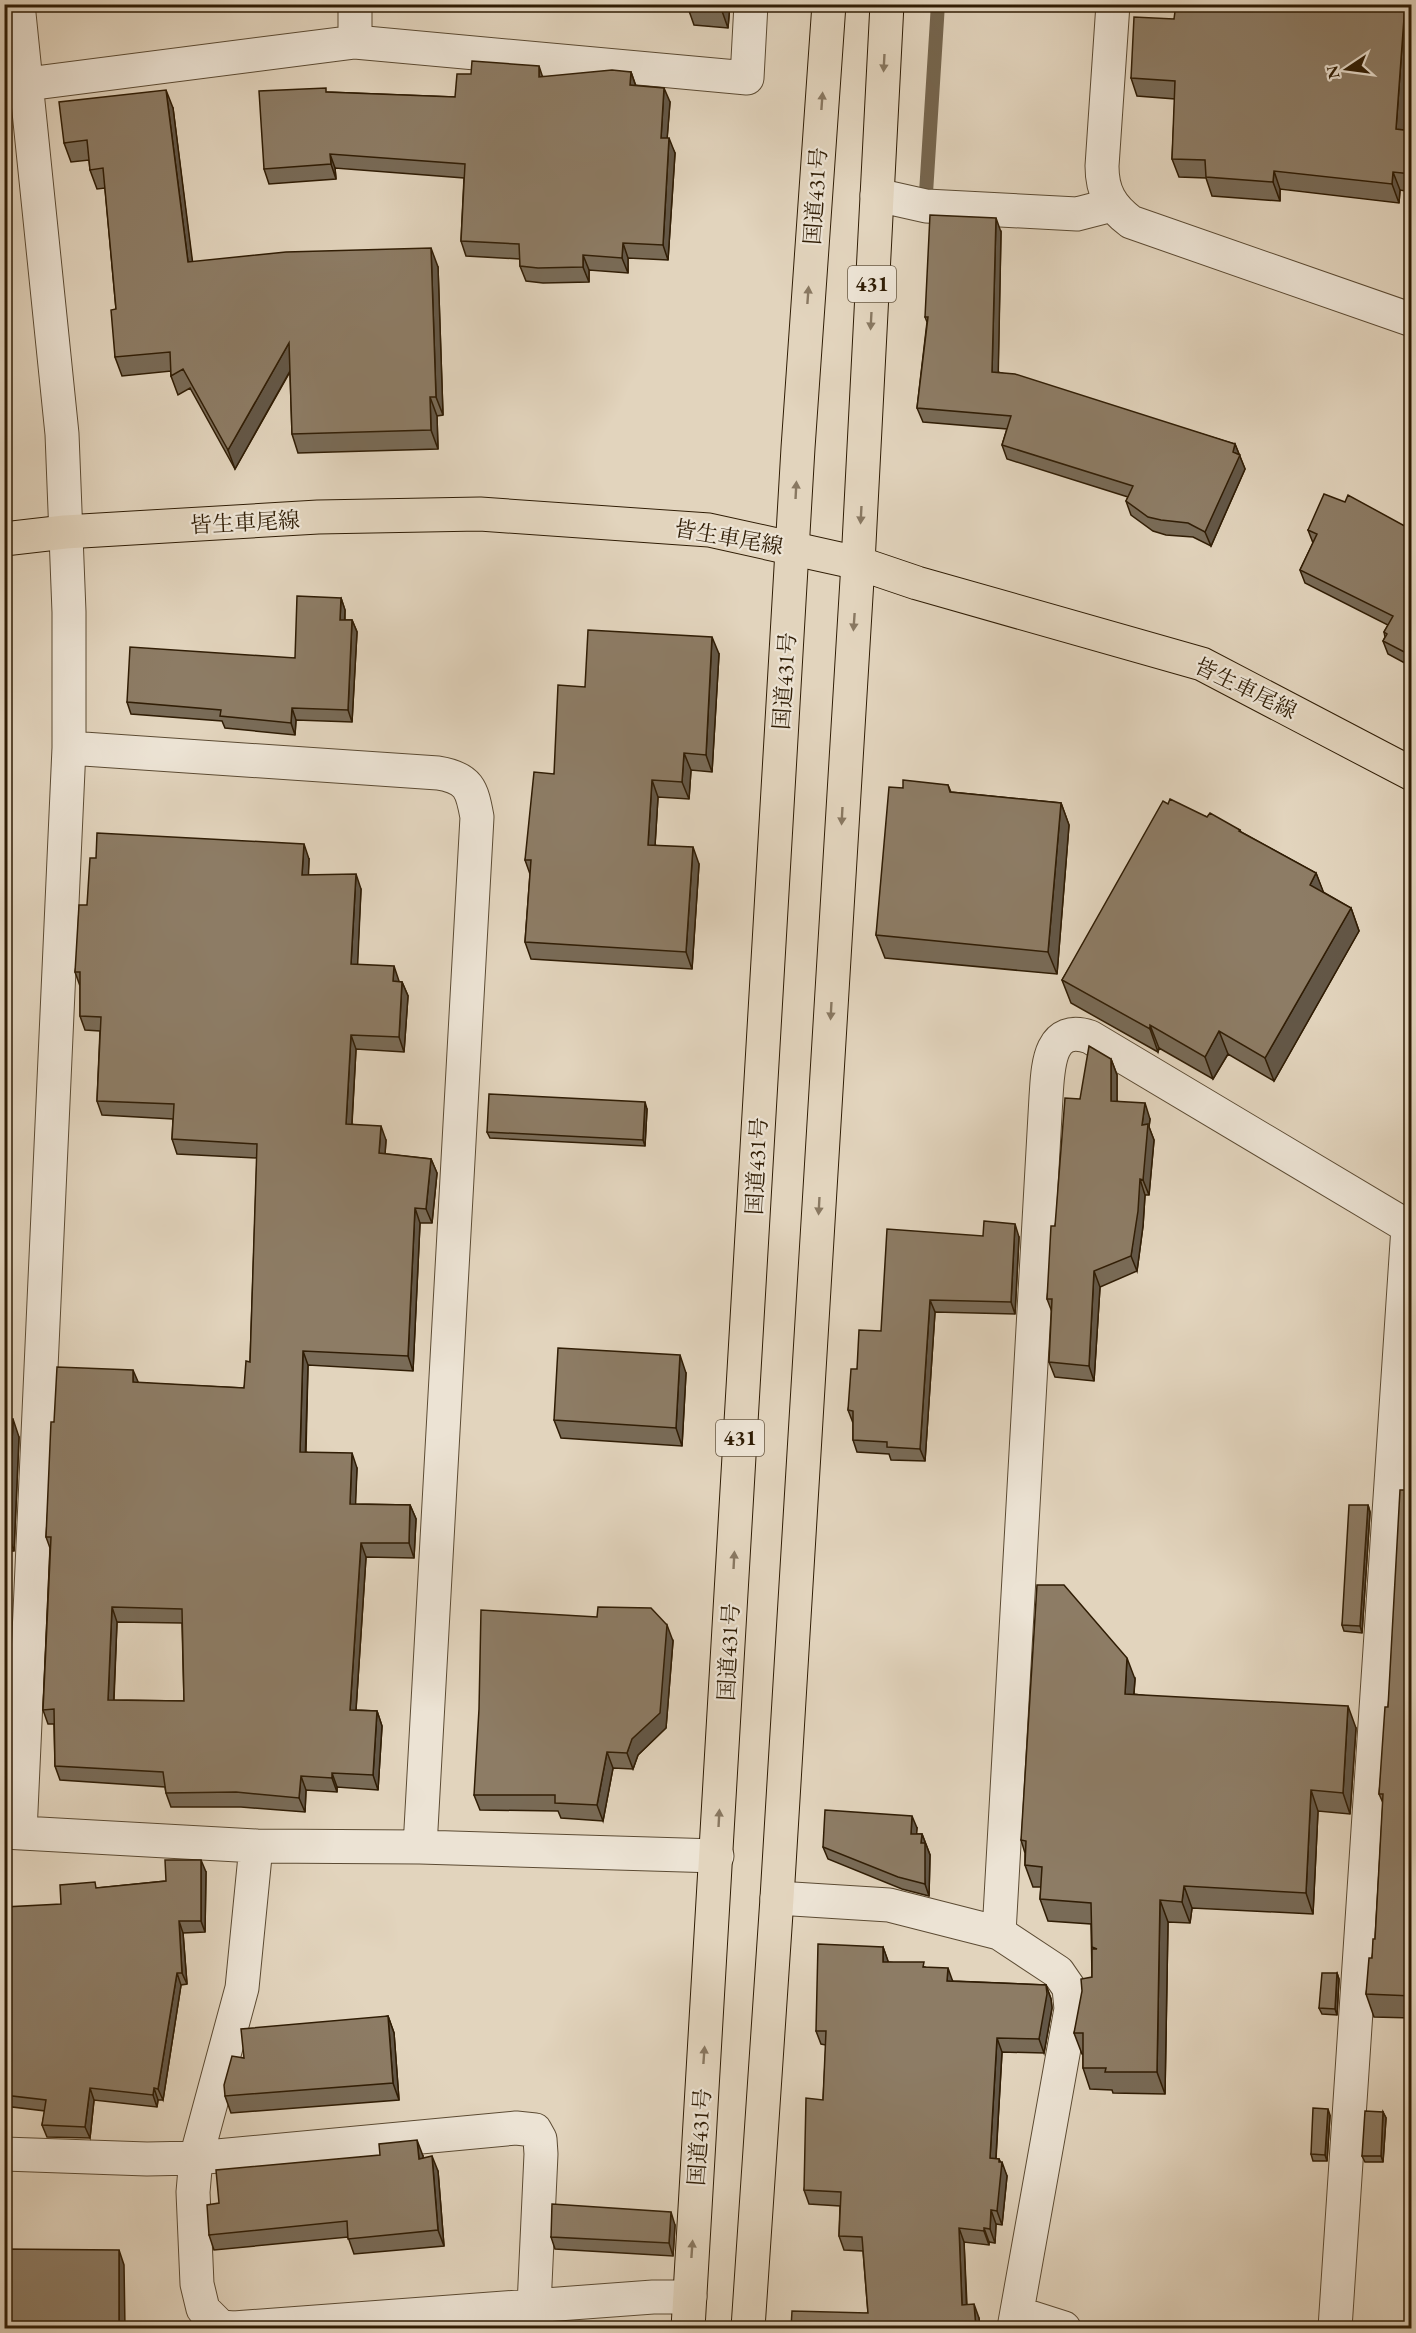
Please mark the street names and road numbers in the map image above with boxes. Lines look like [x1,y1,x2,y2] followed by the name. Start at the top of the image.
[798,146,833,246] street label: 国道431号
[848,266,896,302] road number: 431
[189,505,301,540] street label: 皆生車尾線
[672,514,786,561] street label: 皆生車尾線
[767,631,802,731] street label: 国道431号
[1190,651,1302,726] street label: 皆生車尾線
[739,1116,774,1216] street label: 国道431号
[716,1420,764,1456] road number: 431
[711,1602,746,1702] street label: 国道431号
[682,2087,717,2187] street label: 国道431号

